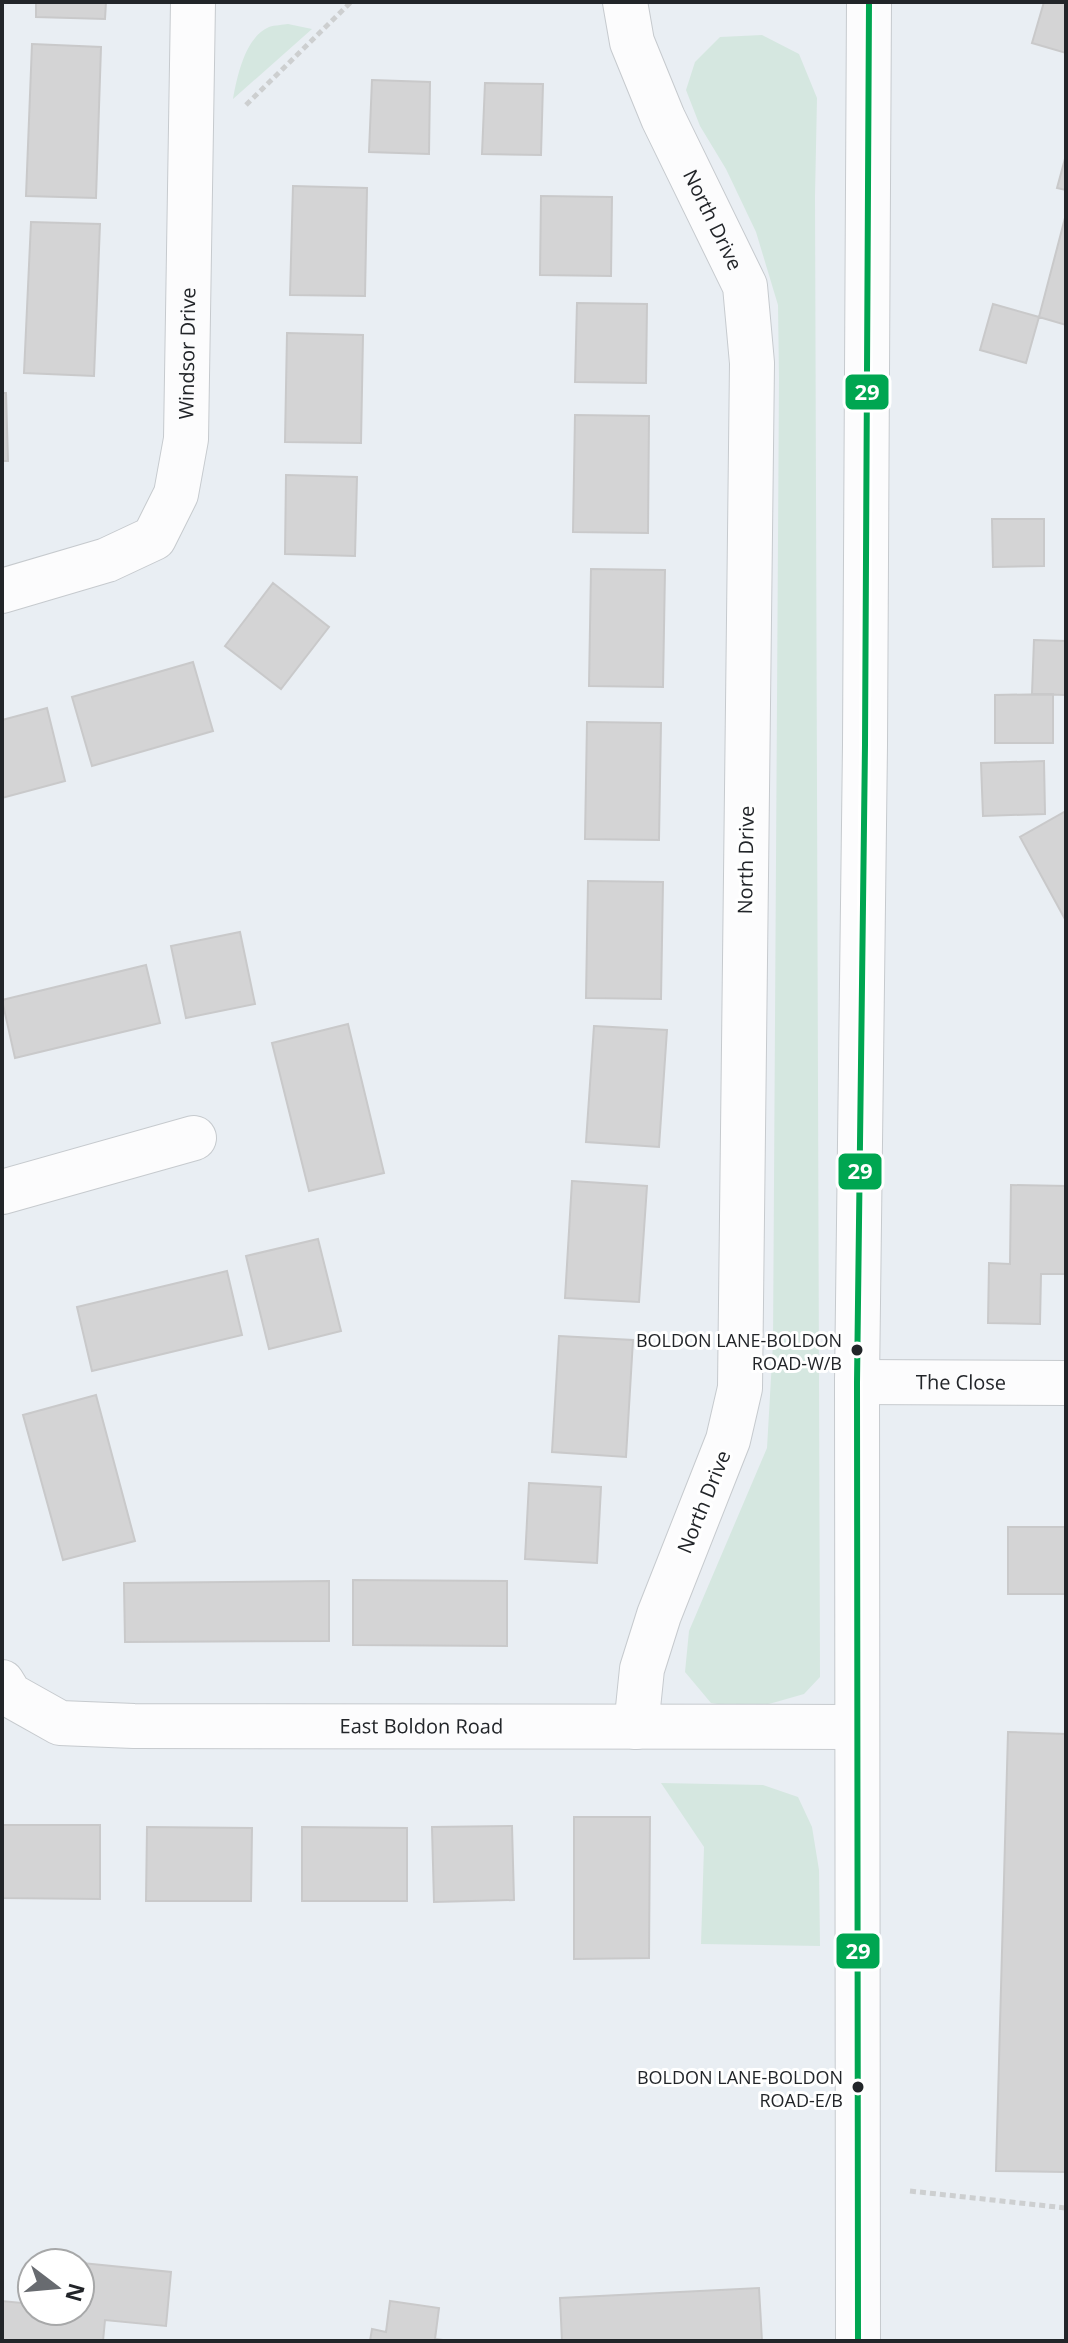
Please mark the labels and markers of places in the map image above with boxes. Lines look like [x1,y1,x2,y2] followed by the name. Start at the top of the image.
[636,1328,842,1375] place label: BOLDON LANE-BOLDON ROAD-W/B
[849,1342,865,1358] marker: BOLDON LANE-BOLDON ROAD-W/B
[637,2065,843,2112] place label: BOLDON LANE-BOLDON ROAD-E/B
[850,2079,866,2095] marker: BOLDON LANE-BOLDON ROAD-E/B

